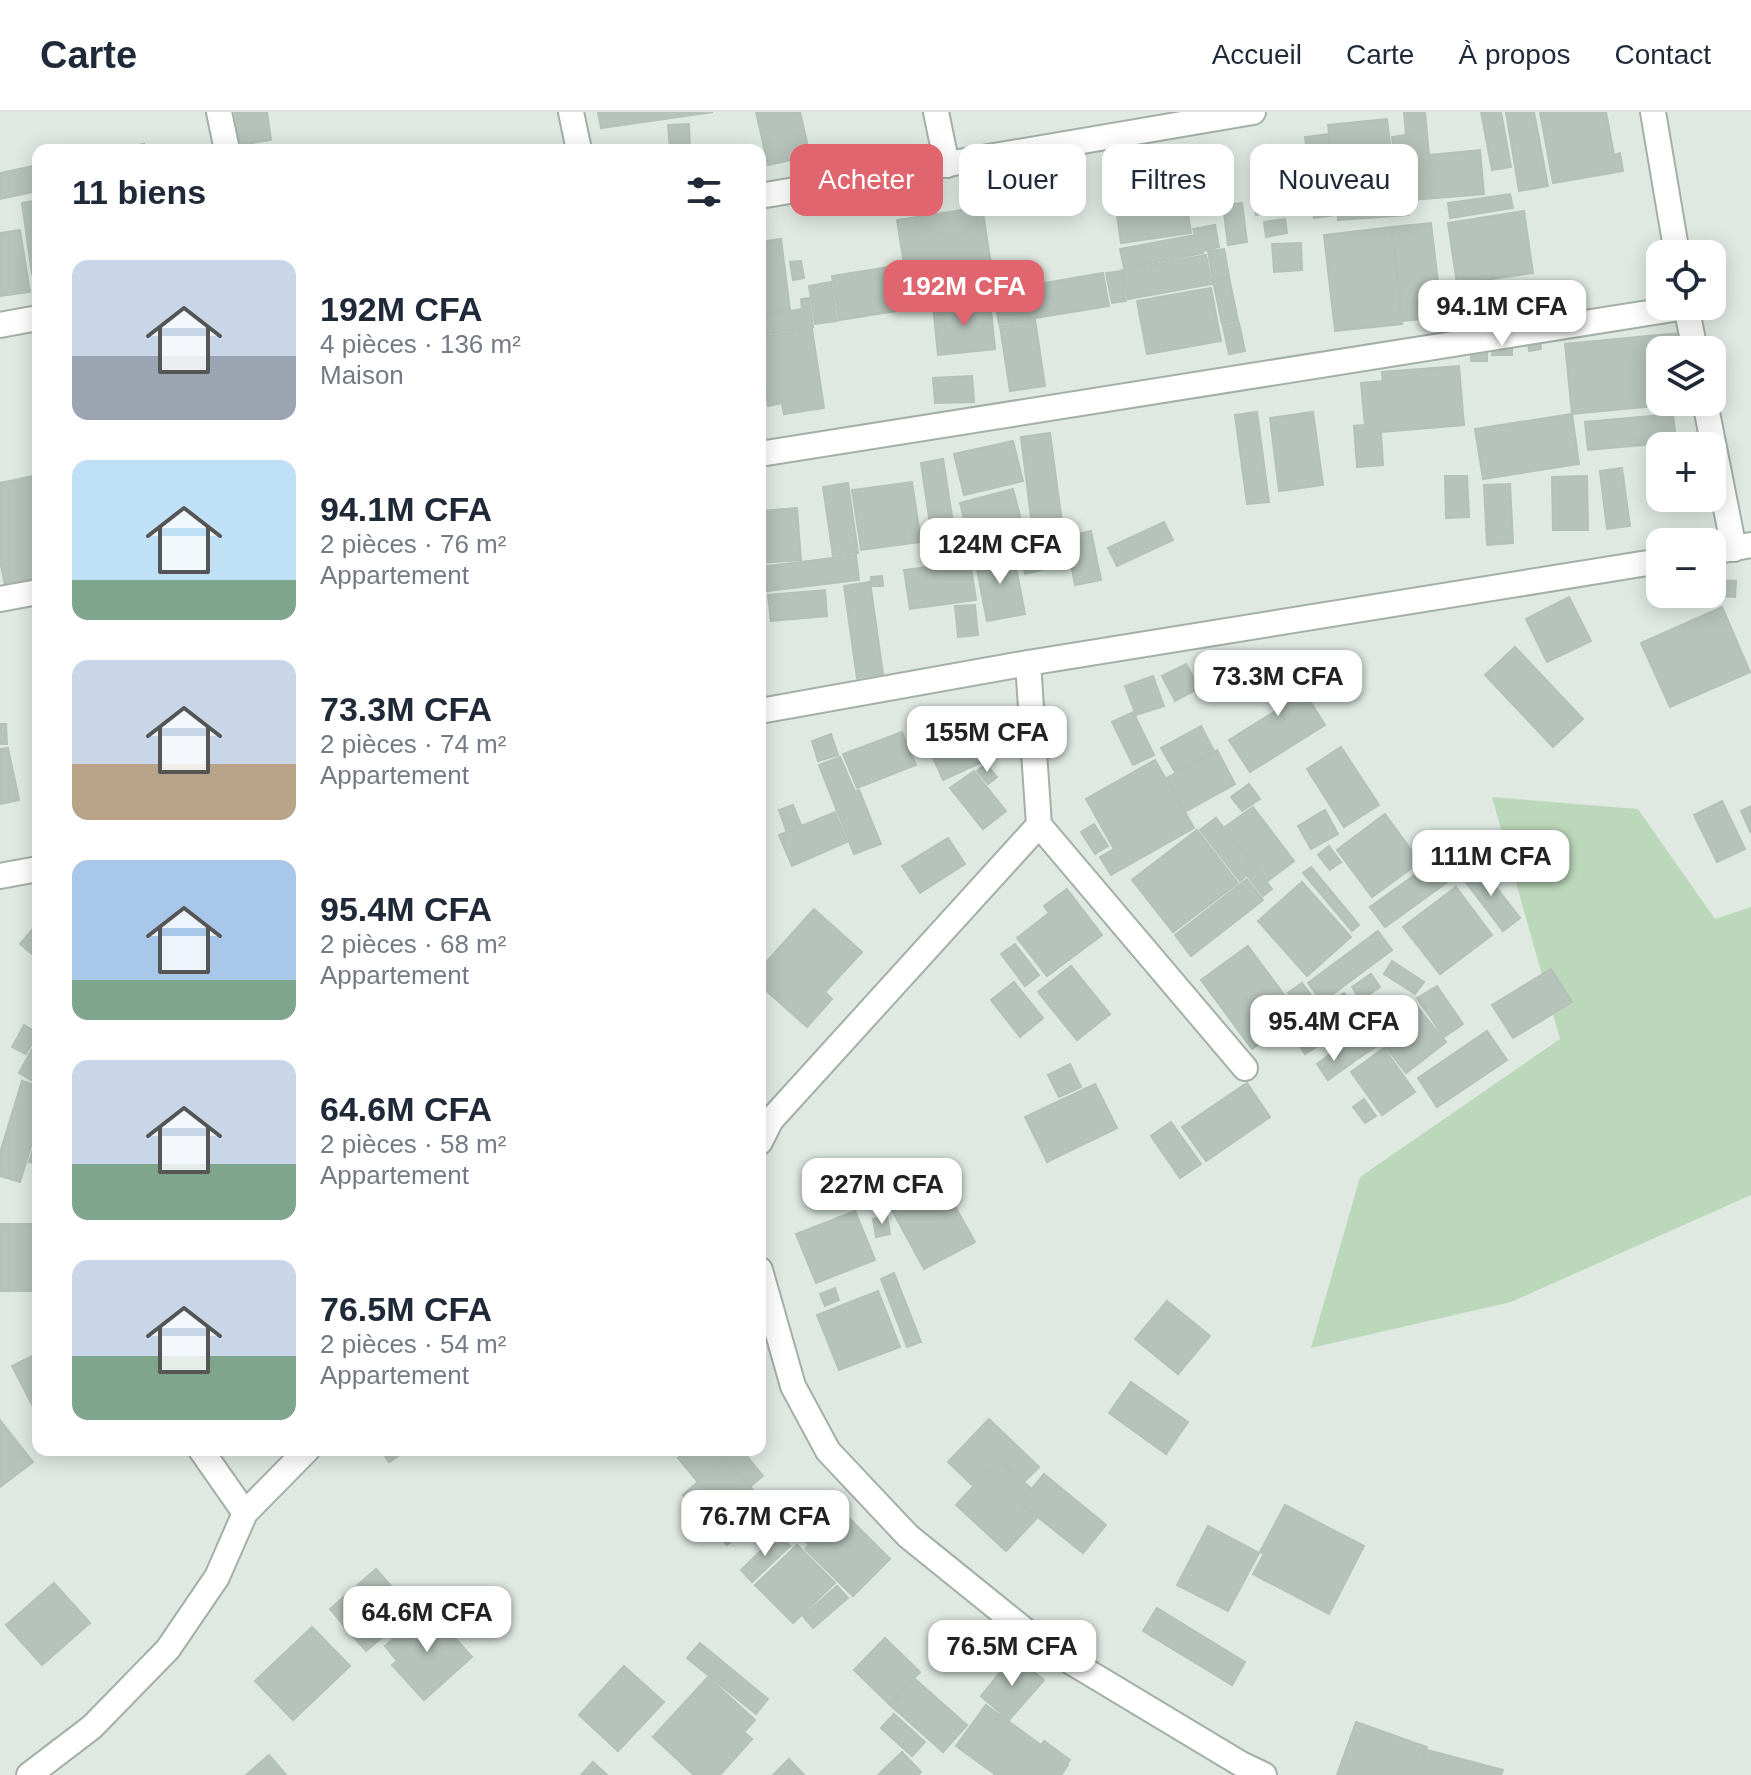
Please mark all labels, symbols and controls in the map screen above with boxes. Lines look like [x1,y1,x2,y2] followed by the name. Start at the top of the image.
[40,34,137,76] text: Carte
[1212,39,1302,70] text: Accueil
[1346,39,1414,70] text: Carte
[1458,39,1571,70] text: À propos
[1615,39,1711,70] text: Contact
[790,144,943,216] chip: Acheter
[959,144,1086,216] chip: Louer
[1102,144,1234,216] chip: Filtres
[1250,144,1418,216] chip: Nouveau
[682,170,726,214] icon: filters
[72,173,206,211] text: 11 biens
[1646,240,1726,608] map controls
[1646,240,1726,320] button: locate
[881,260,1047,328] pin: 192M CFA
[902,271,1026,301] text: 192M CFA
[1410,280,1594,348] pin: 94.1M CFA
[320,290,483,328] text: 192M CFA
[1436,291,1568,321] text: 94.1M CFA
[136,292,232,388] icon: home
[320,329,521,359] text: 4 pièces · 136 m²
[1646,336,1726,416] button: layers
[320,360,404,390] text: Maison
[1646,432,1726,512] button: +
[320,490,492,528] text: 94.1M CFA
[136,492,232,588] icon: home
[917,518,1083,586] pin: 124M CFA
[1646,528,1726,608] button: −
[320,529,506,559] text: 2 pièces · 76 m²
[938,529,1062,559] text: 124M CFA
[320,560,469,590] text: Appartement
[1186,650,1370,718] pin: 73.3M CFA
[1212,661,1344,691] text: 73.3M CFA
[320,690,492,728] text: 73.3M CFA
[136,692,232,788] icon: home
[904,706,1070,774] pin: 155M CFA
[925,717,1049,747] text: 155M CFA
[320,729,506,759] text: 2 pièces · 74 m²
[320,760,469,790] text: Appartement
[1408,830,1574,898] pin: 111M CFA
[1430,841,1552,871] text: 111M CFA
[320,890,492,928] text: 95.4M CFA
[136,892,232,988] icon: home
[320,929,506,959] text: 2 pièces · 68 m²
[320,960,469,990] text: Appartement
[1242,995,1426,1063] pin: 95.4M CFA
[1268,1006,1400,1036] text: 95.4M CFA
[320,1090,492,1128] text: 64.6M CFA
[136,1092,232,1188] icon: home
[320,1129,506,1159] text: 2 pièces · 58 m²
[799,1158,965,1226] pin: 227M CFA
[320,1160,469,1190] text: Appartement
[820,1169,944,1199] text: 227M CFA
[320,1290,492,1328] text: 76.5M CFA
[136,1292,232,1388] icon: home
[320,1329,506,1359] text: 2 pièces · 54 m²
[320,1360,469,1390] text: Appartement
[673,1490,857,1558] pin: 76.7M CFA
[699,1501,831,1531] text: 76.7M CFA
[335,1586,519,1654] pin: 64.6M CFA
[361,1597,493,1627] text: 64.6M CFA
[920,1620,1104,1688] pin: 76.5M CFA
[946,1631,1078,1661] text: 76.5M CFA

